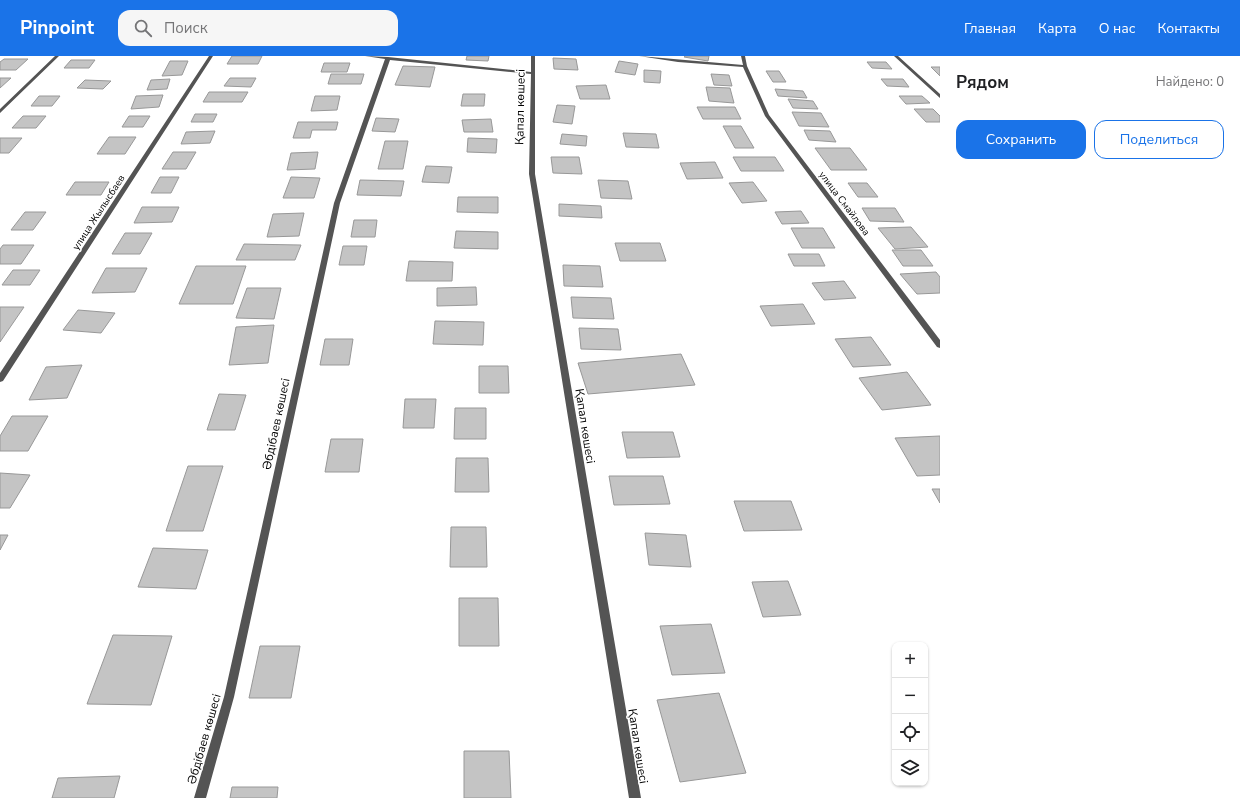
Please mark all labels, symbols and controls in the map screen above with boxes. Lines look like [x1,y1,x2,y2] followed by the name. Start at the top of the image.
[118,10,398,46] search box
[20,15,94,41] text: Pinpoint
[132,17,154,39] icon: search
[164,18,208,38] text: Поиск
[964,19,1016,38] text: Главная
[1038,19,1077,38] text: Карта
[1099,19,1135,38] text: О нас
[1157,19,1220,38] text: Контакты
[511,69,529,145] street label: Қапал көшесі
[956,71,1009,94] text: Рядом
[1156,73,1224,91] text: Найдено: 0
[956,120,1086,159] button: Сохранить
[1094,120,1224,159] button: Поделиться
[815,169,873,239] street label: улица Смайлова
[69,172,129,253] street label: улица Жылысбаев
[258,377,294,471] street label: Әбдібаев көшесі
[571,387,599,465] street label: Қапал көшесі
[892,642,928,786] map controls
[892,642,928,678] button: +
[892,678,928,714] button: −
[183,692,225,786] street label: Әбдібаев көшесі
[624,707,652,785] street label: Қапал көшесі
[892,714,928,750] button: locate
[892,750,928,786] button: layers

